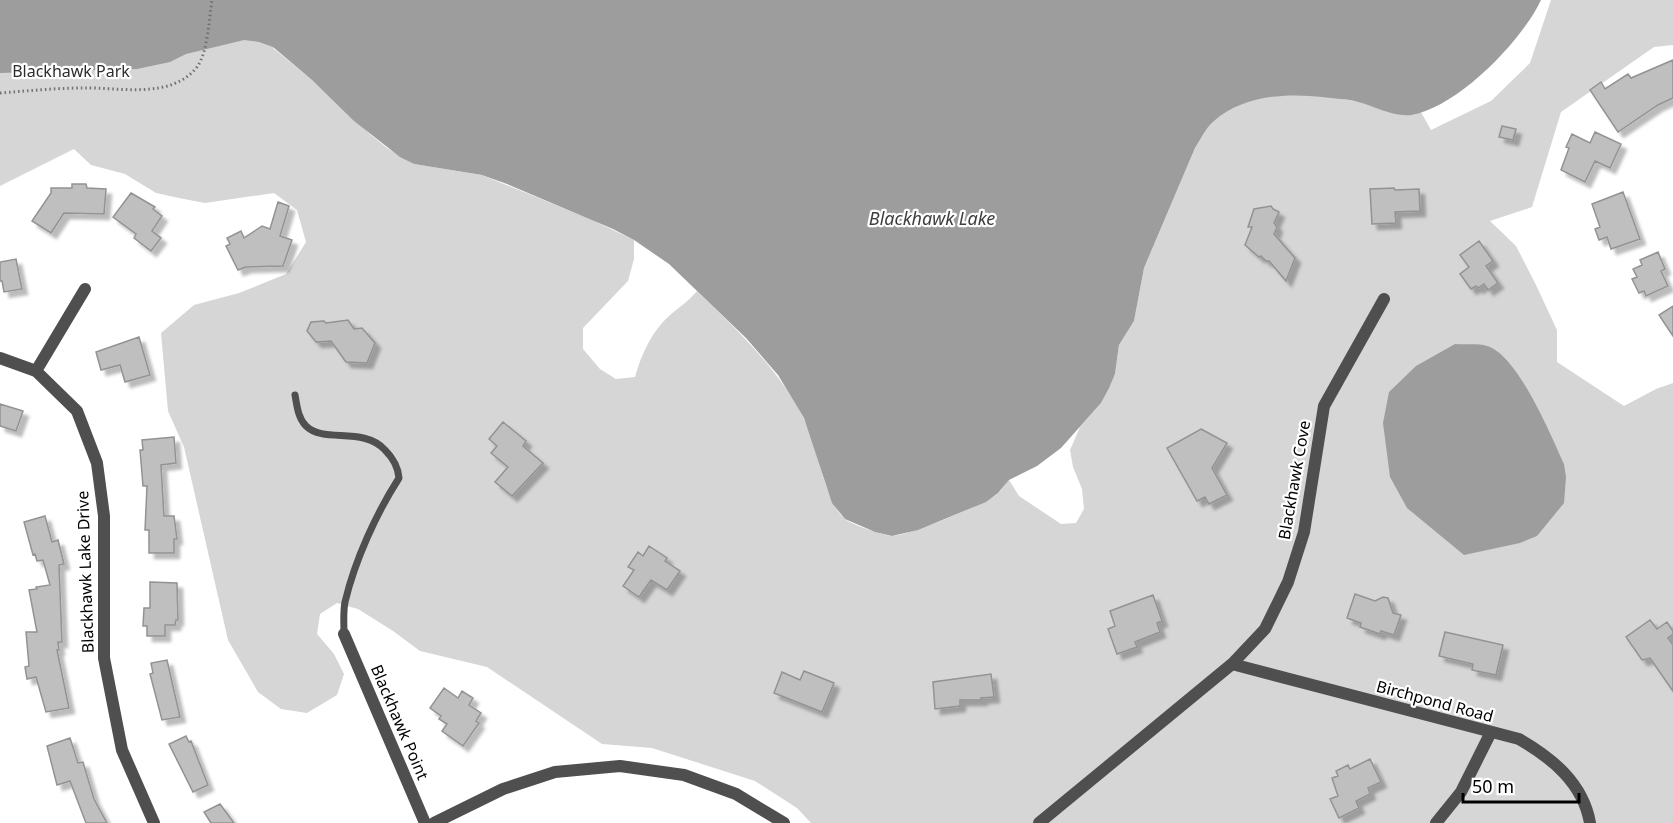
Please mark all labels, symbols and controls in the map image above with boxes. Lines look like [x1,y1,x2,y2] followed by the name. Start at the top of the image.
[12,60,130,82] park label: Blackhawk Park
[869,206,995,230] water label: Blackhawk Lake
[1273,419,1315,541] street label: Blackhawk Cove
[71,490,99,654] street label: Blackhawk Lake Drive
[366,661,434,783] street label: Blackhawk Point
[1374,675,1496,727] street label: Birchpond Road
[1463,766,1578,804] scale bar
[1472,774,1514,798] text: 50 m

